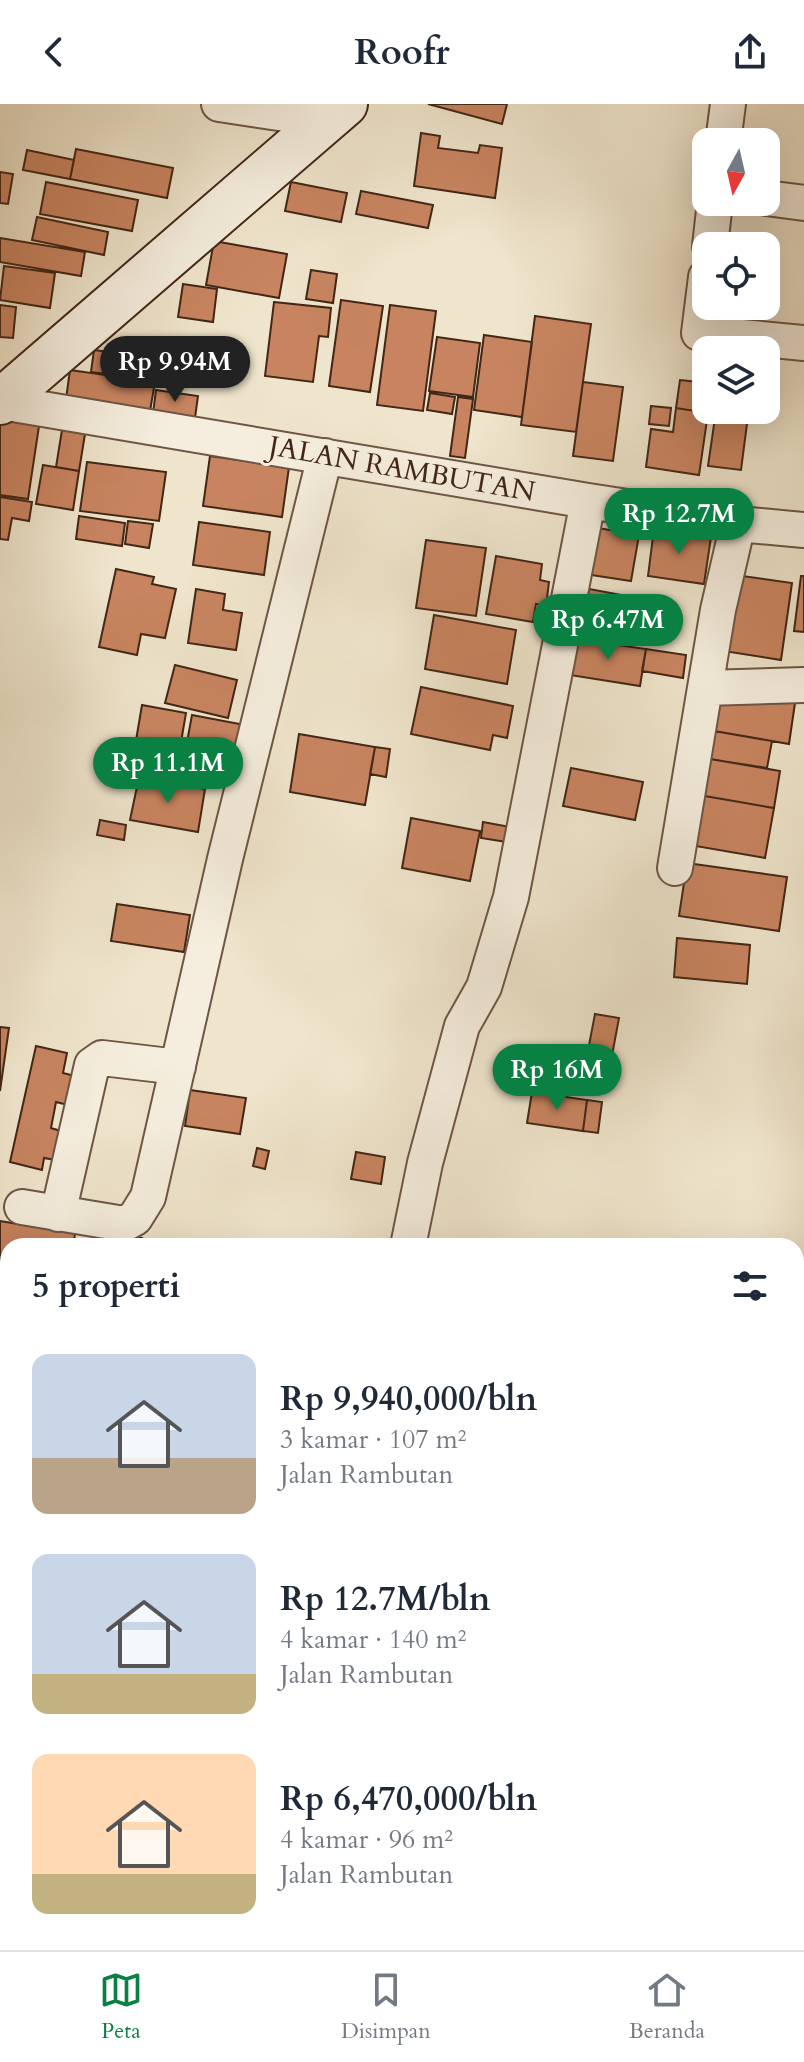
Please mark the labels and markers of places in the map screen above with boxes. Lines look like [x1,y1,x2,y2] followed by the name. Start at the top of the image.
[92,336,258,404] pin: Rp 9.94M
[596,488,762,556] pin: Rp 12.7M
[525,594,691,662] pin: Rp 6.47M
[85,737,251,805] pin: Rp 11.1M
[492,1044,622,1112] pin: Rp 16M

